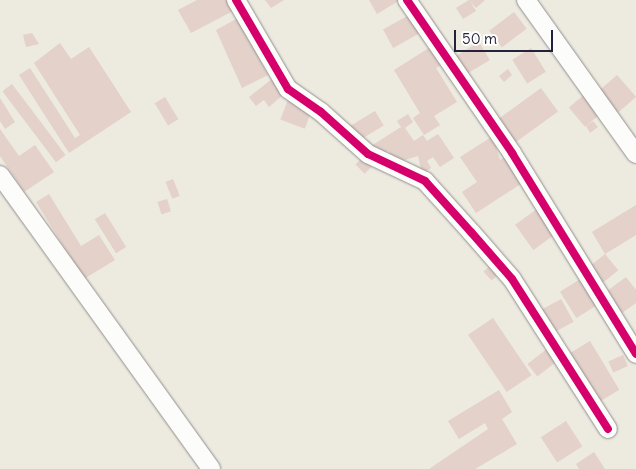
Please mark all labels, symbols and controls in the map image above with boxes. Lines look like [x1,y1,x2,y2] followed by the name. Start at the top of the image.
[456,20,555,52] scale bar
[462,29,497,48] text: 50 m

